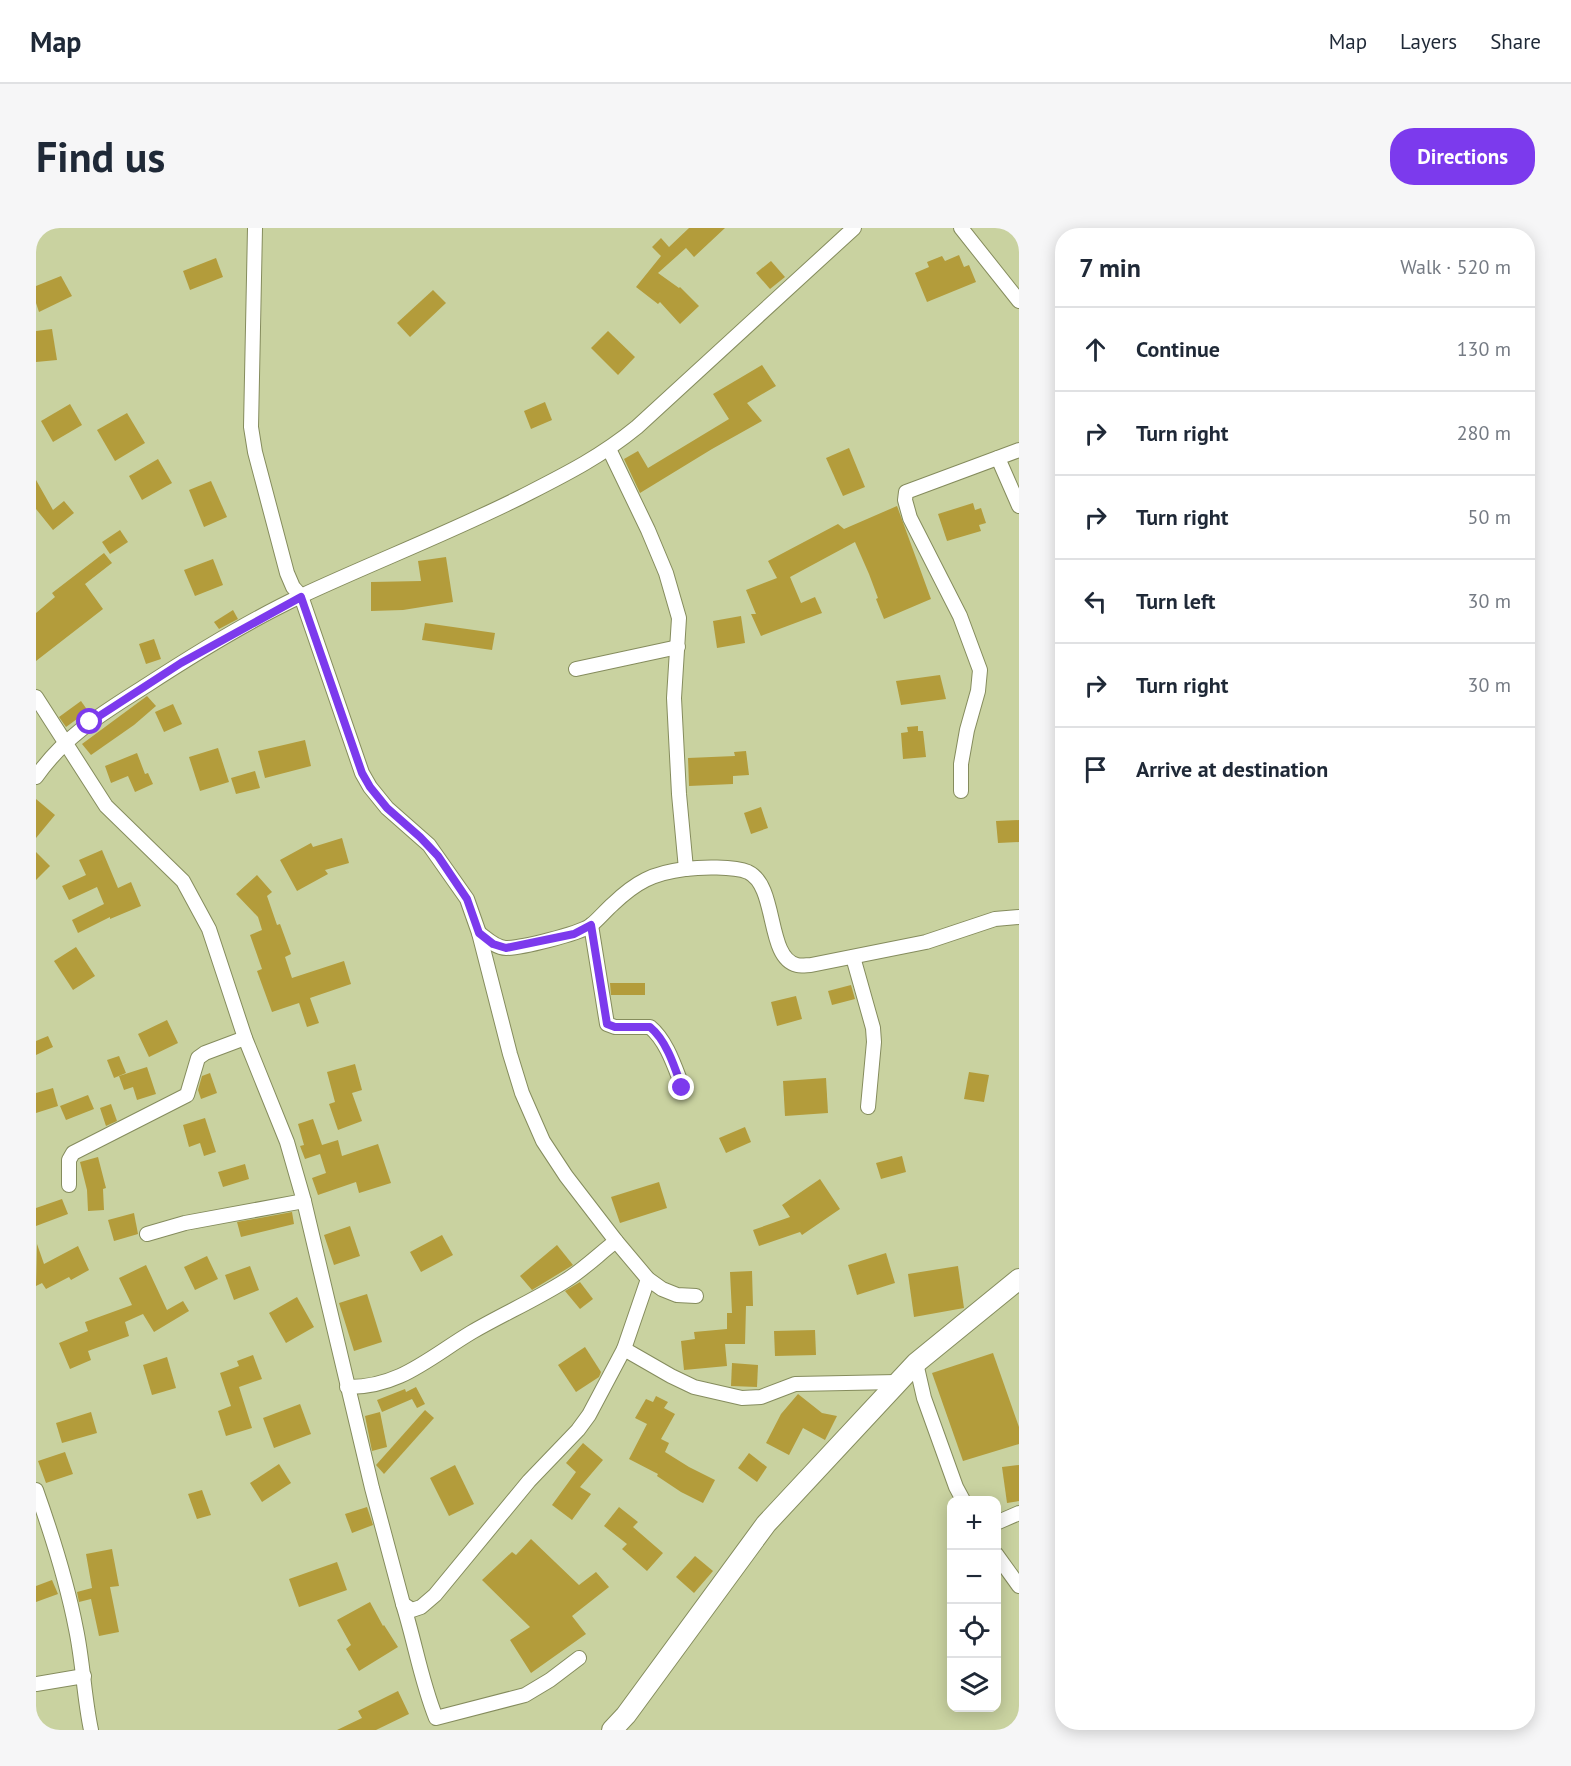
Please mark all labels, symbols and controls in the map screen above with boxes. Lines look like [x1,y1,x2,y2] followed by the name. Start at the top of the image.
[30,23,81,60] text: Map
[1329,28,1367,55] text: Map
[1400,28,1457,55] text: Layers
[1490,28,1541,55] text: Share
[1390,128,1535,185] button: Directions
[36,129,165,184] text: Find us
[1079,251,1141,284] text: 7 min
[1400,254,1511,280] text: Walk · 520 m
[1079,333,1112,366] icon: ahead
[1136,335,1220,363] text: Continue
[1457,336,1511,362] text: 130 m
[1079,417,1112,450] icon: right
[1136,419,1228,447] text: Turn right
[1457,420,1511,446] text: 280 m
[1079,501,1112,534] icon: right
[1136,503,1228,531] text: Turn right
[1468,504,1511,530] text: 50 m
[1079,585,1112,618] icon: left
[1136,587,1216,615] text: Turn left
[1468,588,1511,614] text: 30 m
[1079,669,1112,702] icon: right
[1136,671,1228,699] text: Turn right
[1468,672,1511,698] text: 30 m
[76,708,102,734] route start
[1079,753,1112,786] icon: arrive
[1136,755,1328,783] text: Arrive at destination
[668,1074,694,1100] route end
[947,1496,1001,1712] map controls
[947,1496,1001,1550] button: +
[947,1550,1001,1604] button: −
[947,1604,1001,1658] button: locate
[947,1658,1001,1712] button: layers

